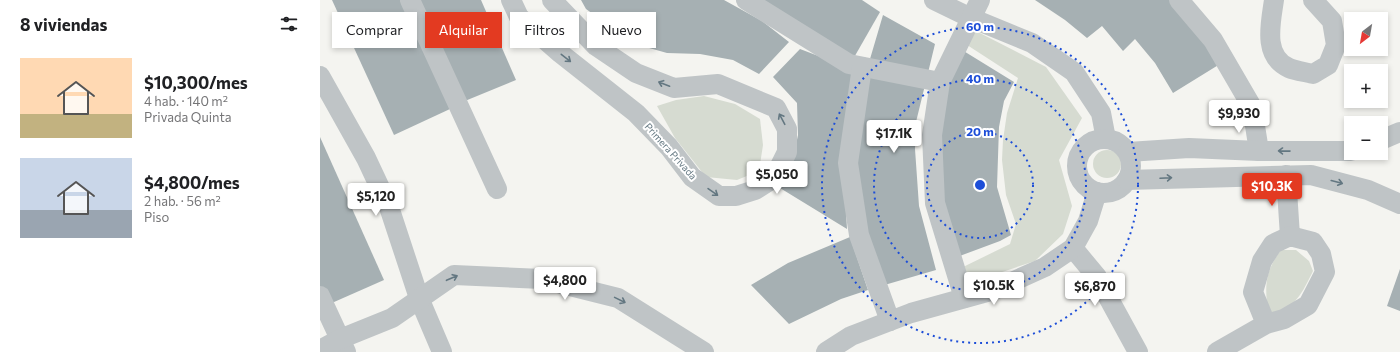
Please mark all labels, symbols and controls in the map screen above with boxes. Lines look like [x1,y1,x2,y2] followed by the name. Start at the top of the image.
[332,12,417,48] chip: Comprar
[425,12,502,48] chip: Alquilar
[510,12,579,48] chip: Filtros
[587,12,656,48] chip: Nuevo
[1344,12,1388,56] north arrow
[1344,12,1388,160] map controls
[278,13,300,35] icon: filters
[20,14,107,35] text: 8 viviendas
[966,19,994,33] text: 60 m
[560,53,571,62] one-way arrow
[1344,64,1388,108] button: +
[966,71,994,85] text: 40 m
[144,72,248,93] text: $10,300/mes
[52,74,100,122] icon: home
[659,80,671,88] one-way arrow
[144,93,228,109] text: 4 hab. · 140 m²
[1206,100,1272,134] pin: $9,930
[1218,105,1260,121] text: $9,930
[144,109,232,125] text: Privada Quinta
[778,113,785,125] one-way arrow
[1344,116,1388,160] button: −
[642,120,700,182] street label: Primera Privada
[861,120,927,154] pin: $17.1K
[966,124,994,138] text: 20 m
[876,125,912,141] text: $17.1K
[1278,147,1291,155] one-way arrow
[744,161,810,195] pin: $5,050
[756,166,798,182] text: $5,050
[144,172,240,193] text: $4,800/mes
[1239,173,1305,207] pin: $10.3K
[52,174,100,222] icon: home
[1159,174,1172,182] one-way arrow
[973,178,987,192] centre of rings
[1251,178,1293,194] text: $10.3K
[1331,179,1344,187] one-way arrow
[343,183,409,217] pin: $5,120
[707,187,718,196] one-way arrow
[357,188,396,204] text: $5,120
[144,193,221,209] text: 2 hab. · 56 m²
[144,209,169,225] text: Piso
[532,267,598,301] pin: $4,800
[543,272,587,288] text: $4,800
[961,272,1027,306] pin: $10.5K
[1062,273,1128,307] pin: $6,870
[446,274,458,282] one-way arrow
[973,277,1015,293] text: $10.5K
[1074,278,1116,294] text: $6,870
[614,297,626,304] one-way arrow

